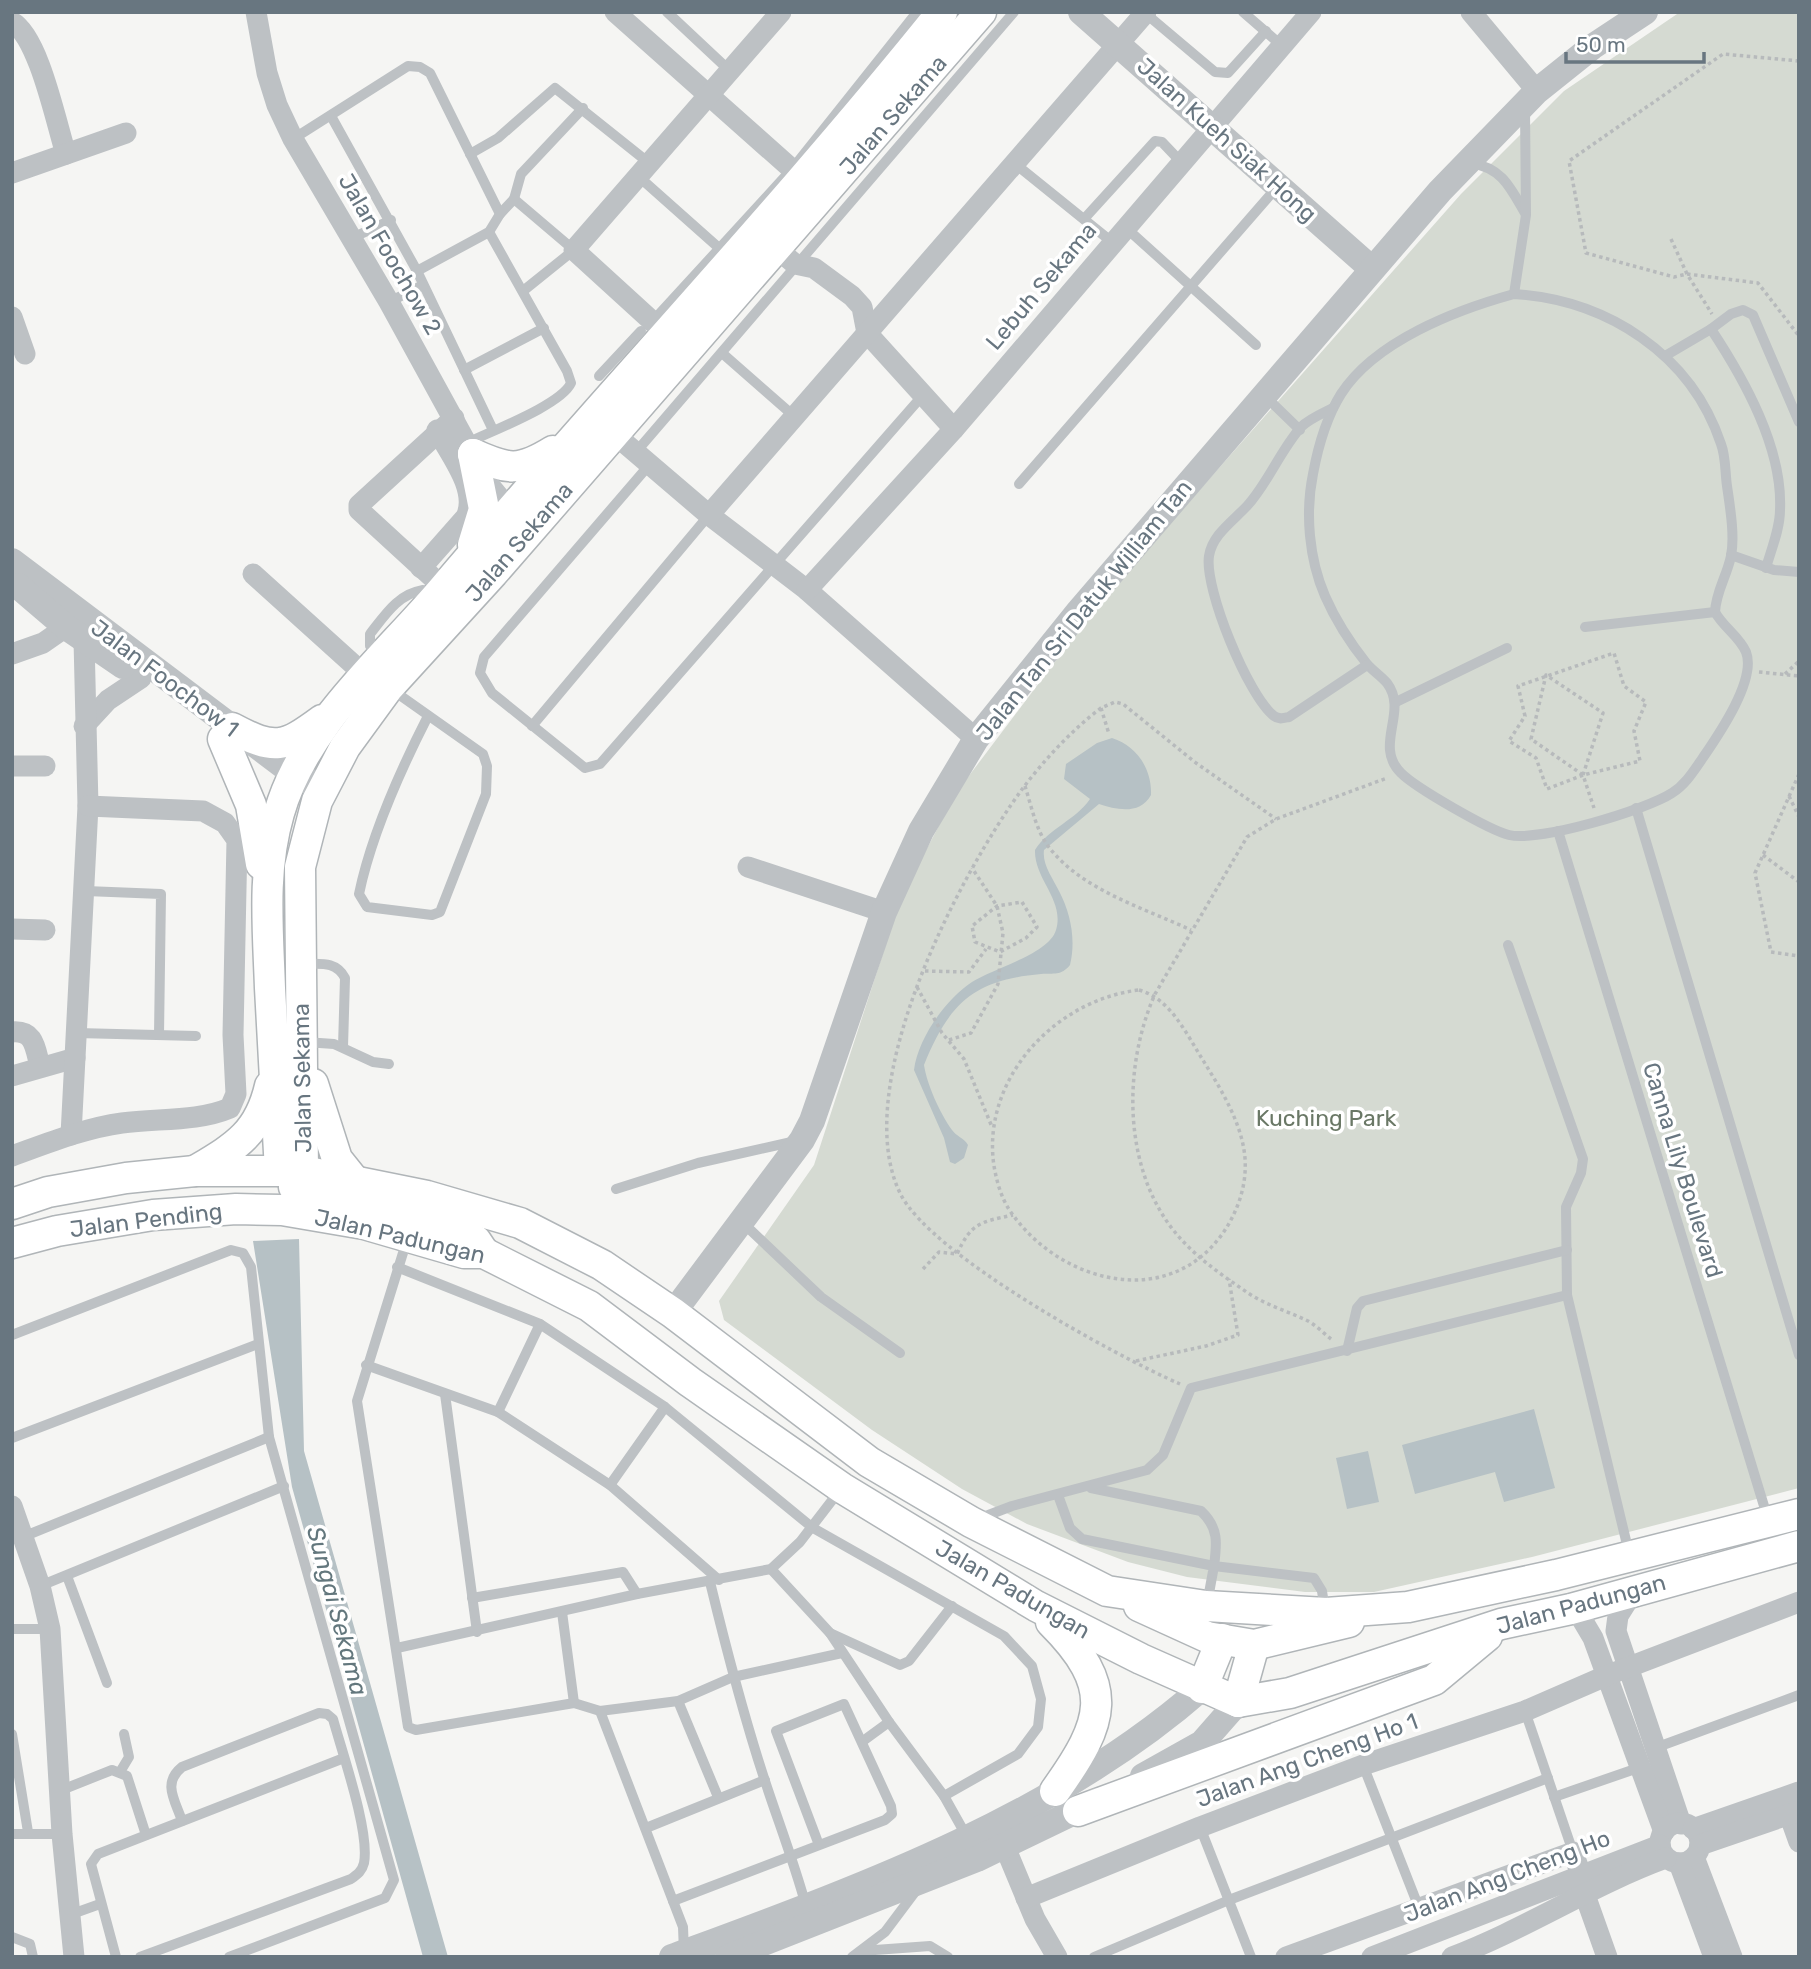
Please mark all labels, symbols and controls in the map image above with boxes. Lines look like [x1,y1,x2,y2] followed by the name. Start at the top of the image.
[1566,21,1704,65] scale bar
[1576,32,1626,57] text: 50 m
[833,49,953,181] street label: Jalan Sekama
[1131,52,1323,228] street label: Jalan Kueh Siak Hong
[333,169,447,339] street label: Jalan Foochow 2
[980,217,1102,355] street label: Lebuh Sekama
[970,474,1198,746] street label: Jalan Tan Sri Datuk William Tan
[459,476,579,608] street label: Jalan Sekama
[86,613,244,743] street label: Jalan Foochow 1
[287,1003,317,1153] street label: Jalan Sekama
[1637,1059,1729,1281] street label: Canna Lily Boulevard
[1256,1104,1396,1132] park label: Kuching Park
[68,1197,224,1243] street label: Jalan Pending
[312,1203,488,1269] street label: Jalan Padungan
[301,1523,373,1699] water label: Sungai Sekama
[931,1533,1095,1645] street label: Jalan Padungan
[1493,1568,1669,1640] street label: Jalan Padungan
[1192,1707,1422,1813] street label: Jalan Ang Cheng Ho 1
[1400,1824,1614,1928] street label: Jalan Ang Cheng Ho

